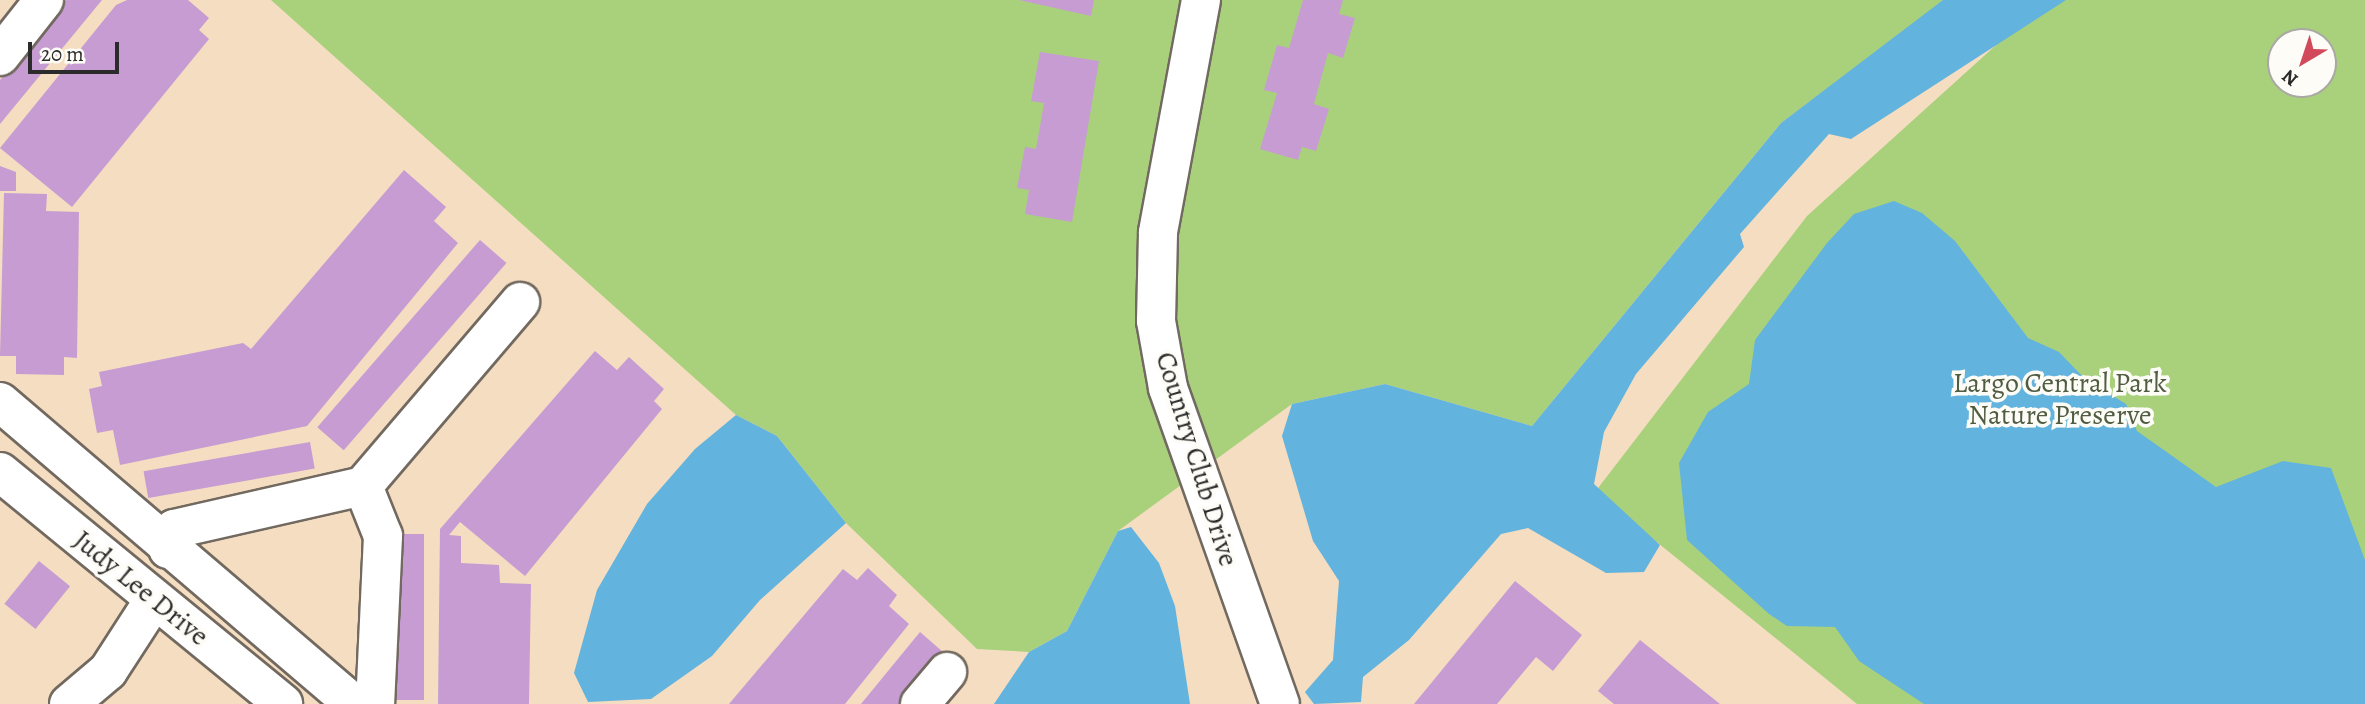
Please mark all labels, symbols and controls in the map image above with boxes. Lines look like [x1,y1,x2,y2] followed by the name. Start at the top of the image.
[32,28,122,72] scale bar
[2267,28,2337,98] north arrow
[41,40,84,68] text: 20 m
[2276,63,2304,92] text: N
[1148,348,1246,570] street label: Country Club Drive
[1953,366,2167,432] park label: Largo Central Park Nature Preserve
[67,523,215,653] street label: Judy Lee Drive

